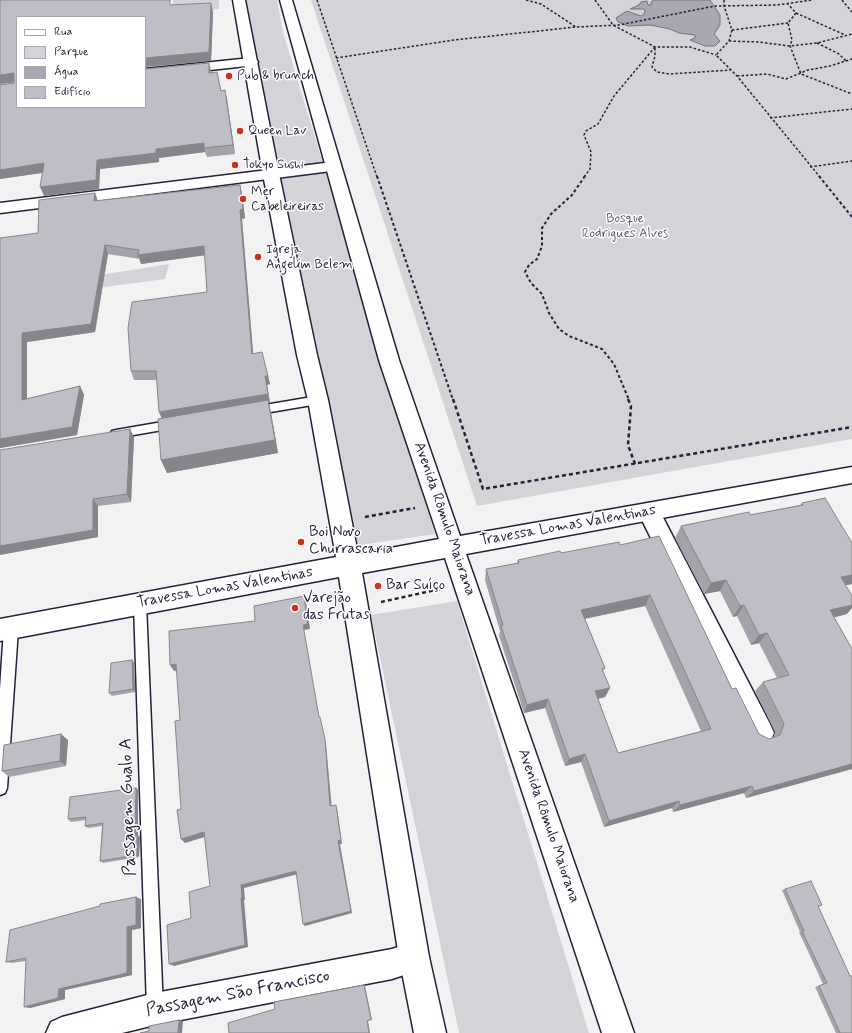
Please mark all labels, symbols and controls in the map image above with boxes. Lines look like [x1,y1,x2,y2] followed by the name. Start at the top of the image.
[16,16,146,108] legend
[54,24,72,40] text: Rua
[54,44,89,60] text: Parque
[54,64,78,80] text: Água
[237,68,314,84] place label: Pub & brunch
[224,71,234,81] marker: Pub & brunch
[54,84,90,100] text: Edifício
[248,123,307,139] place label: Queen Lav
[235,126,245,136] marker: Queen Lav
[243,157,304,173] place label: Tokyo Sushi
[230,160,240,170] marker: Tokyo Sushi
[251,184,324,215] place label: Mer Cabeleireiras
[238,194,248,204] marker: Mer Cabeleireiras
[582,211,668,242] park label: Bosque Rodrigues Alves
[266,242,353,273] place label: Igreja Angelim Belem
[253,252,263,262] marker: Igreja Angelim Belem
[409,440,479,598] street label: Avenida Rômulo Maiorana
[479,502,657,550] street label: Travessa Lomas Valentinas
[309,524,393,559] place label: Boi Novo Churrascaria
[296,537,306,547] marker: Boi Novo Churrascaria
[136,564,314,612] street label: Travessa Lomas Valentinas
[386,577,445,595] place label: Bar Suíço
[373,581,383,591] marker: Bar Suíço
[303,590,369,625] place label: Varejão das Frutas
[290,603,300,613] marker: Varejão das Frutas
[116,737,142,877] street label: Passagem Gualo A
[513,747,583,905] street label: Avenida Rômulo Maiorana
[144,966,332,1022] street label: Passagem São Francisco

